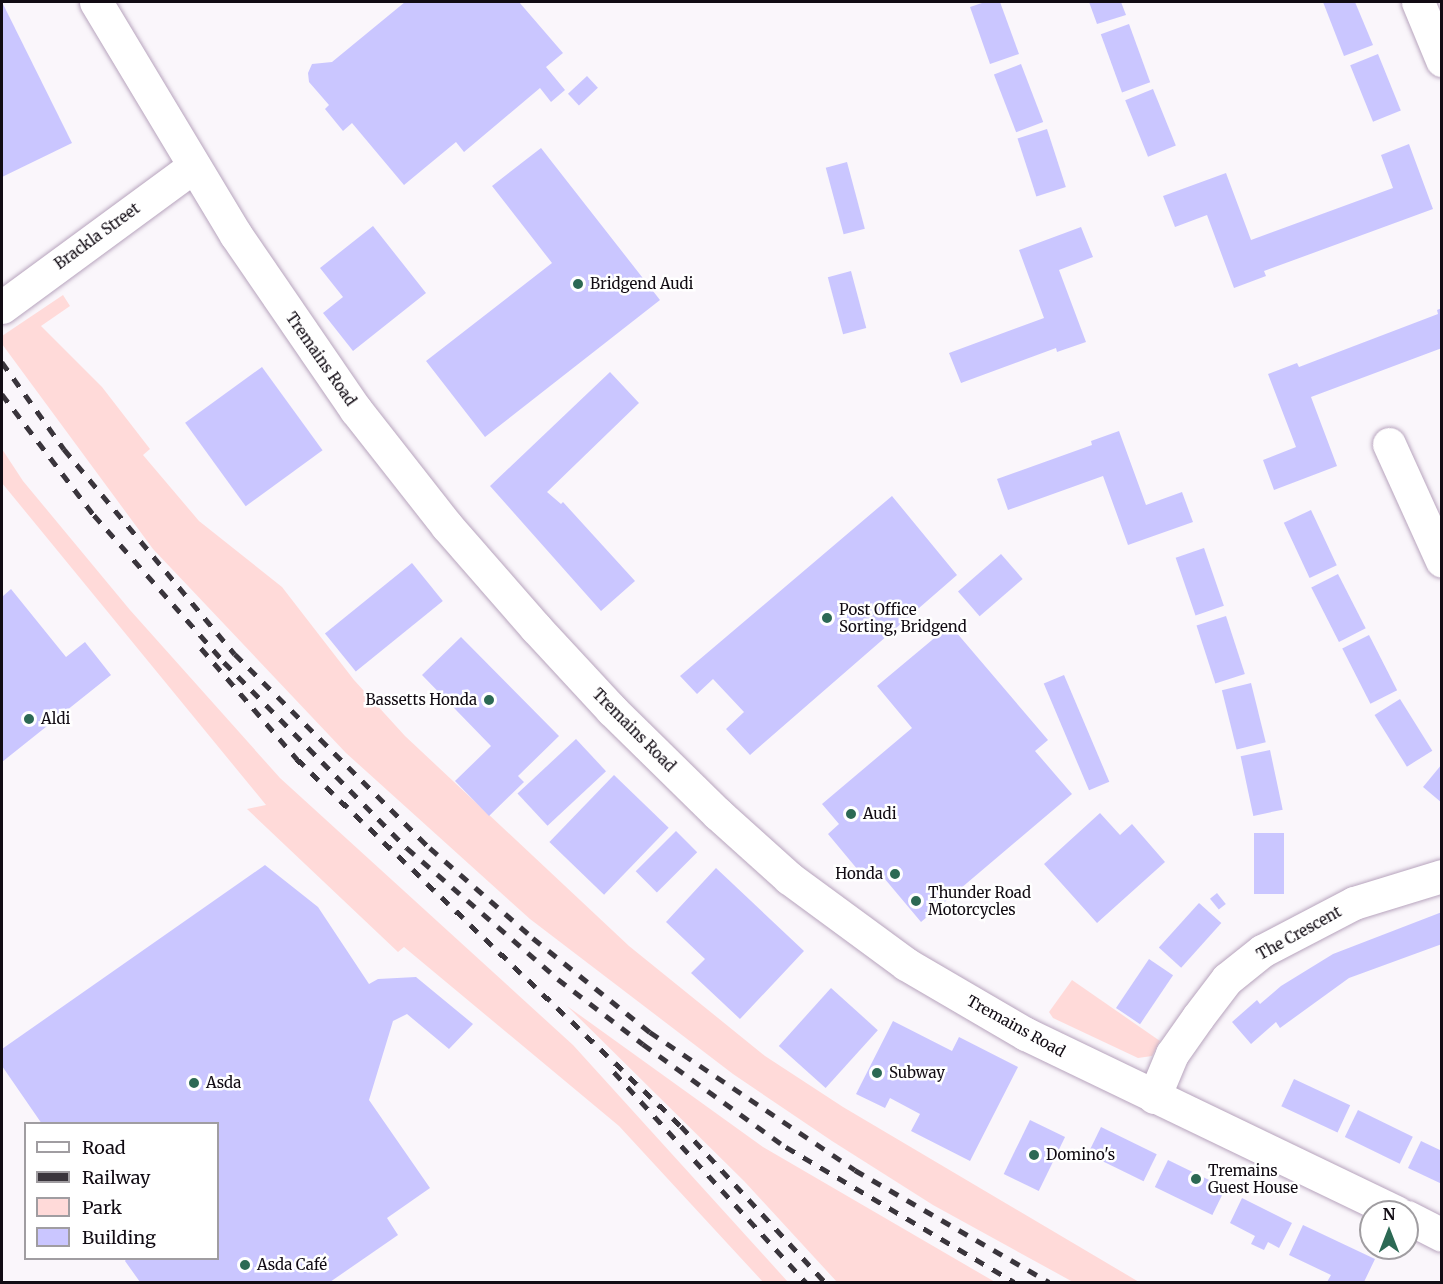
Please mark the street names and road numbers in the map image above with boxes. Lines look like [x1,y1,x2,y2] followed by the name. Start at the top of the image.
[51,199,143,273] street label: Brackla Street
[282,309,360,409] street label: Tremains Road
[589,685,679,775] street label: Tremains Road
[1254,902,1344,964] street label: The Crescent
[964,992,1068,1060] street label: Tremains Road

